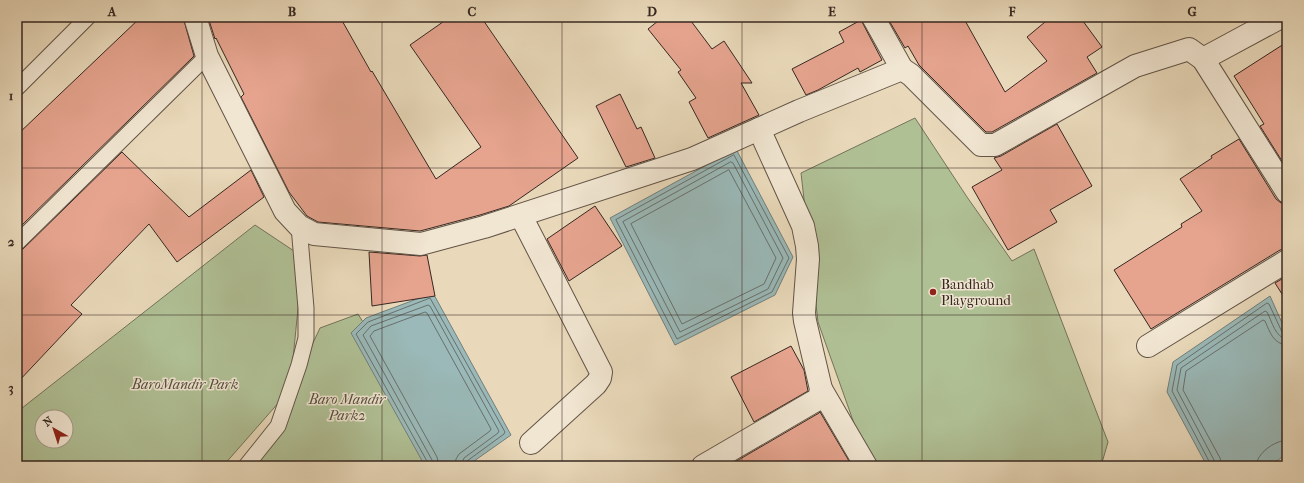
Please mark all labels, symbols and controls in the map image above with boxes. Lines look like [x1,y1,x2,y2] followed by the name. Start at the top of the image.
[107,4,117,19] text: A
[288,4,297,19] text: B
[468,4,477,19] text: C
[647,4,657,19] text: D
[828,4,836,19] text: E
[1008,4,1016,19] text: F
[1187,4,1197,19] text: G
[9,88,14,103] text: 1
[8,234,15,249] text: 2
[941,276,1011,309] place label: Bandhab Playground
[928,287,938,297] marker: Bandhab Playground
[131,376,238,393] park label: BaroMandir Park
[8,380,14,396] text: 3
[308,391,387,424] park label: Baro Mandir Park2
[34,409,74,449] north arrow
[41,414,56,429] text: N

